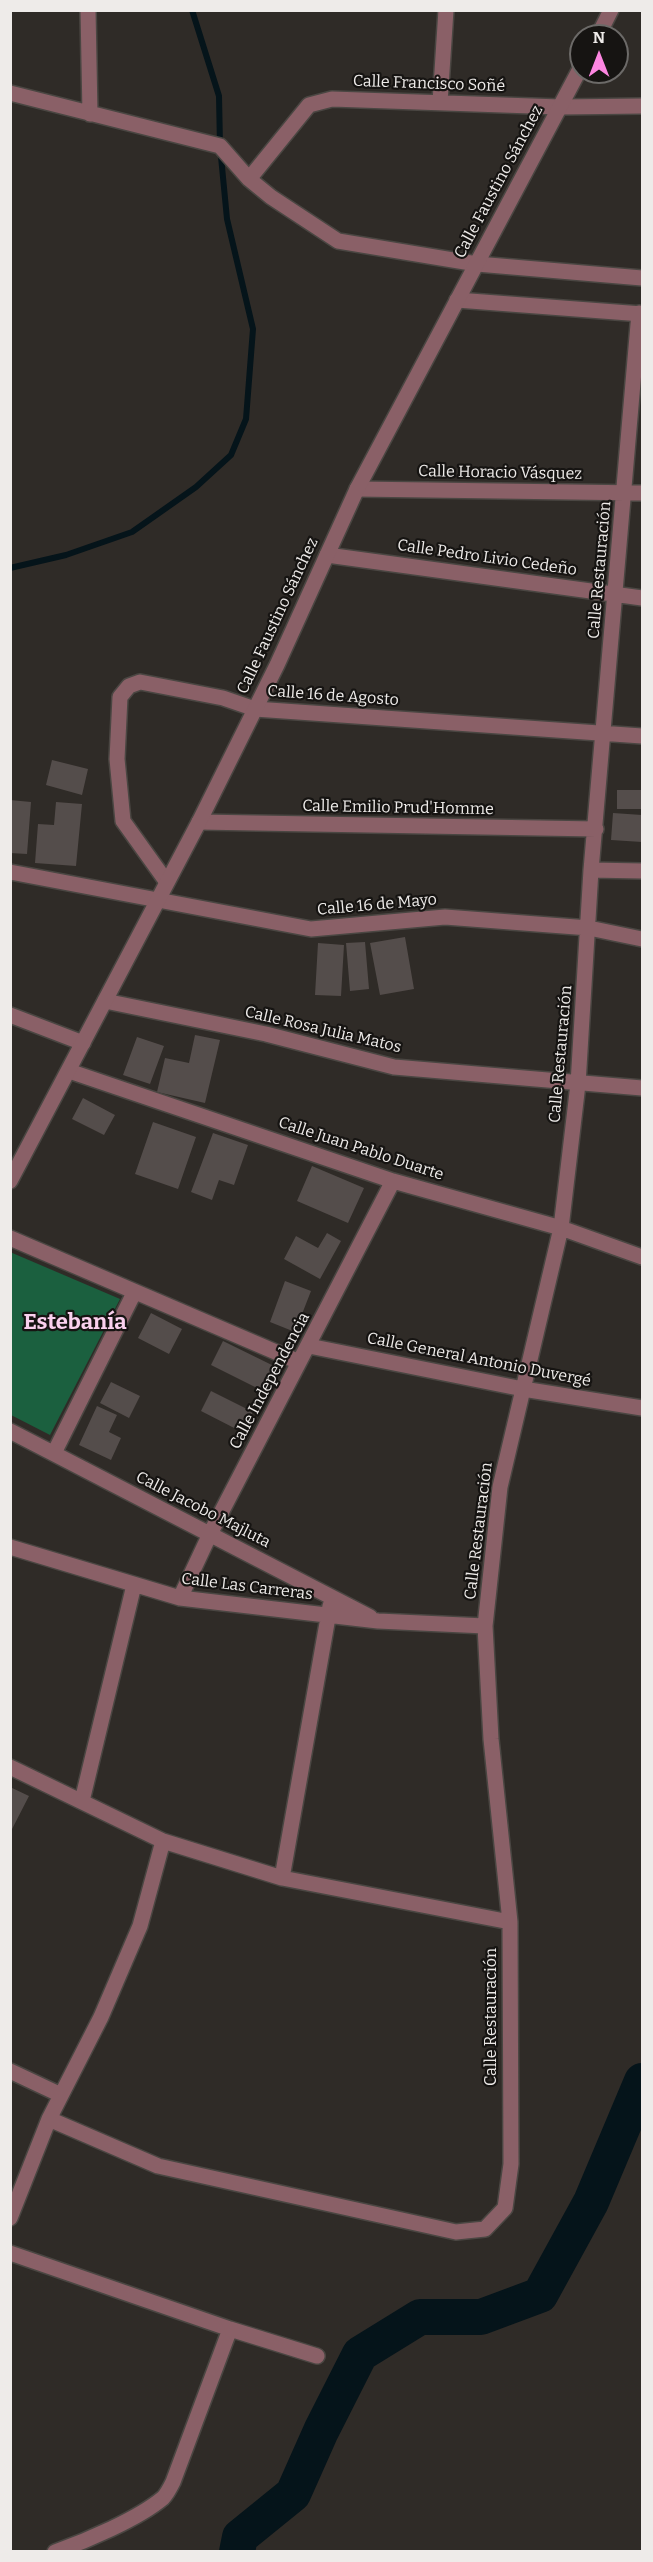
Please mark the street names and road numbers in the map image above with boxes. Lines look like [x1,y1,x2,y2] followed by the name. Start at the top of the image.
[353,72,505,96] street label: Calle Francisco Soñé
[451,102,547,262] street label: Calle Faustino Sánchez
[418,462,582,484] street label: Calle Horacio Vásquez
[584,500,616,640] street label: Calle Restauración
[233,535,323,697] street label: Calle Faustino Sánchez
[396,536,578,580] street label: Calle Pedro Livio Cedeño
[267,682,399,710] street label: Calle 16 de Agosto
[302,797,494,819] street label: Calle Emilio Prud'Homme
[316,890,438,920] street label: Calle 16 de Mayo
[545,984,577,1124] street label: Calle Restauración
[243,1003,403,1057] street label: Calle Rosa Julia Matos
[276,1113,446,1185] street label: Calle Juan Pablo Duarte
[226,1309,314,1453] street label: Calle Independencia
[365,1329,593,1391] street label: Calle General Antonio Duvergé
[461,1461,497,1601] street label: Calle Restauración
[133,1468,273,1552] street label: Calle Jacobo Majluta
[180,1569,314,1605] street label: Calle Las Carreras
[482,1948,502,2086] street label: Calle Restauración

